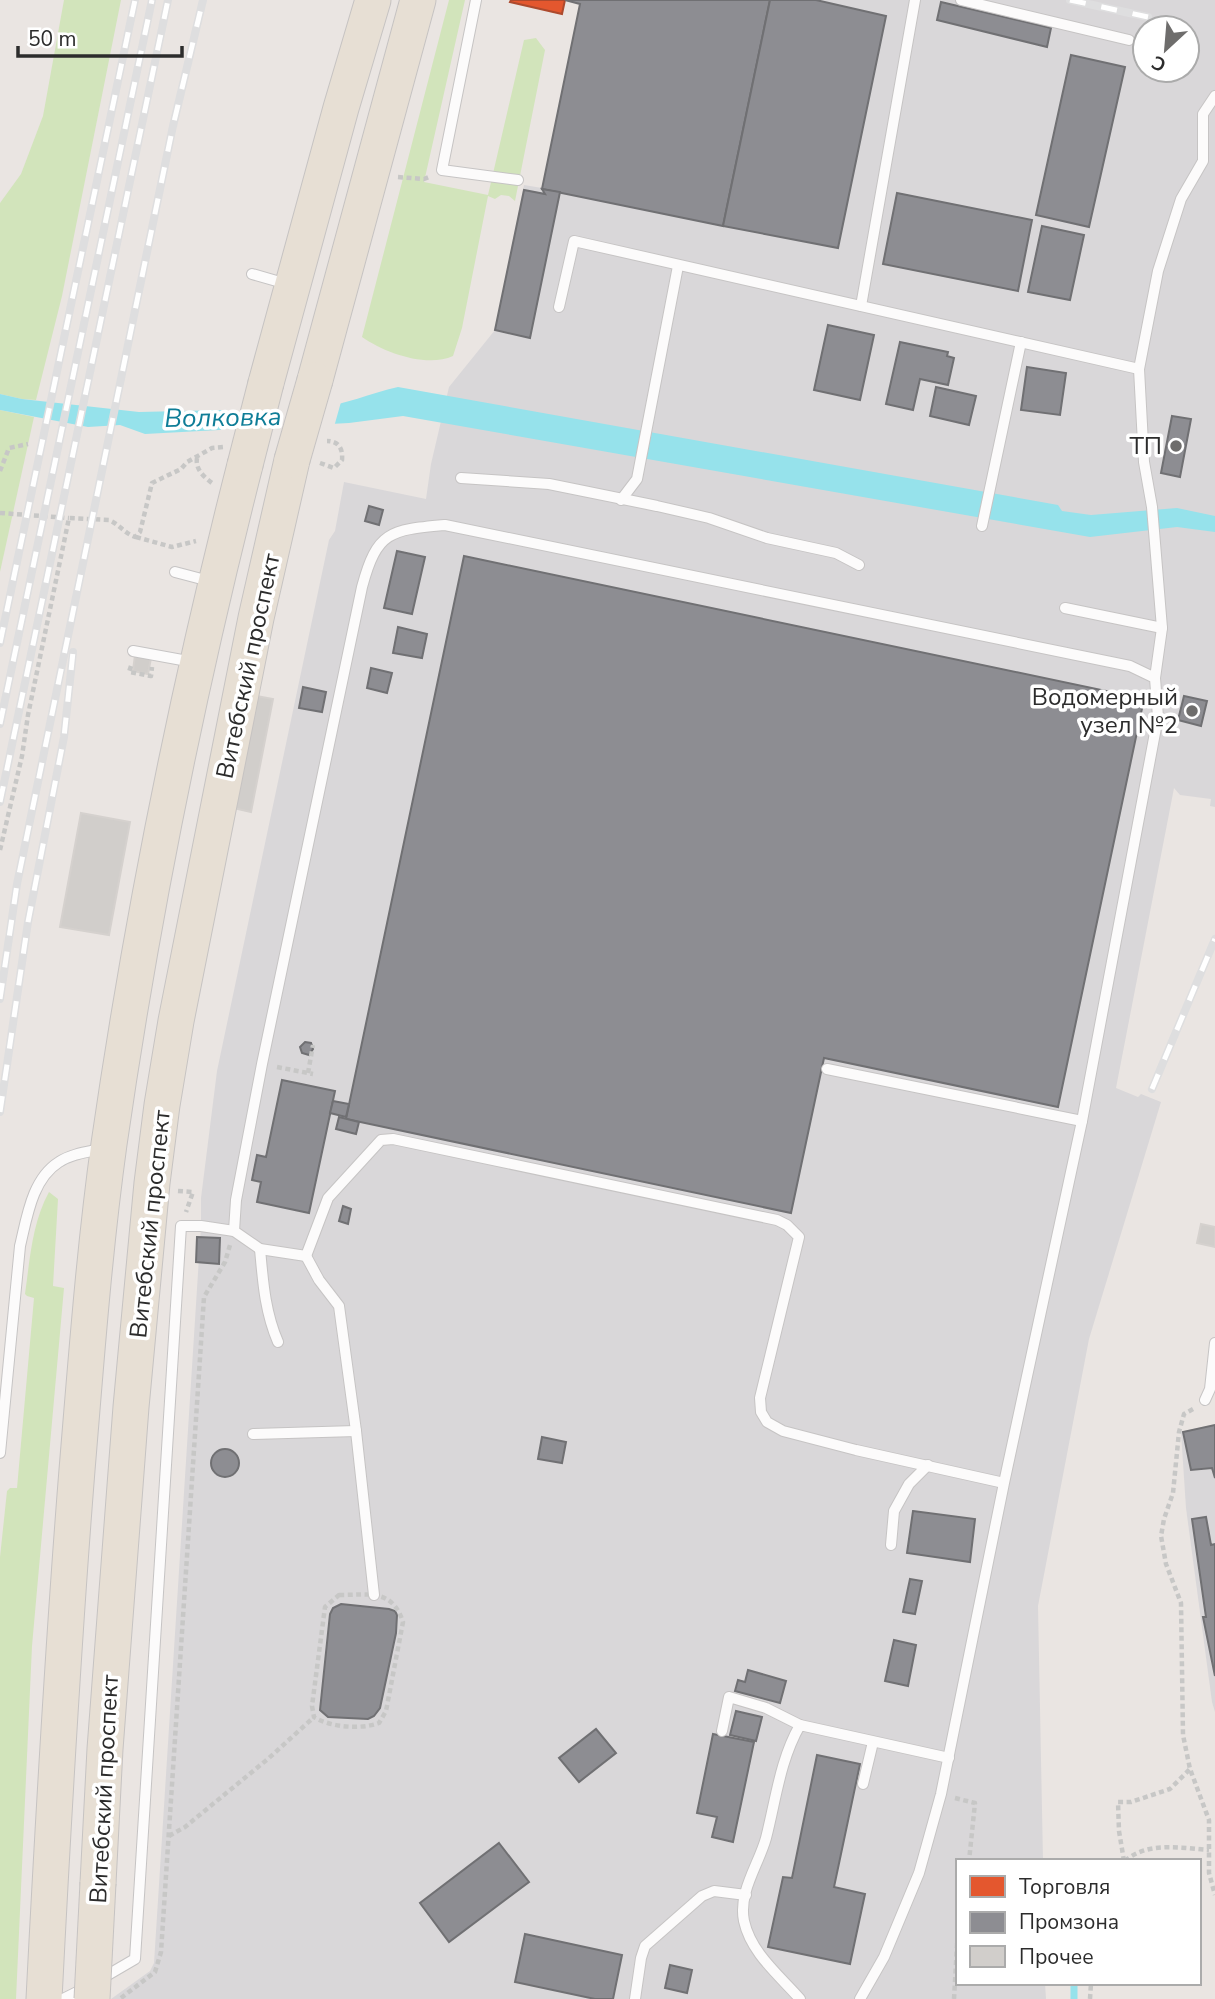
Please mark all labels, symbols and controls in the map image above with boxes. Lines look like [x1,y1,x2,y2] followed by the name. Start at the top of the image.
[18,14,182,58] scale bar
[1131,14,1201,84] north arrow
[28,25,77,53] text: 50 m
[1147,49,1170,78] text: С
[164,399,282,436] water label: Волковка
[1129,430,1162,462] place label: ТП
[1168,438,1184,454] marker: ТП
[209,550,288,781] street label: Витебский проспект
[1032,681,1178,741] place label: Водомерный узел №2
[1184,703,1200,719] marker: Водомерный узел №2
[122,1108,178,1340] street label: Витебский проспект
[82,1673,126,1904] street label: Витебский проспект
[956,1859,1201,1985] legend
[1019,1873,1110,1901] text: Торговля
[1019,1908,1119,1936] text: Промзона
[1019,1943,1094,1971] text: Прочее

